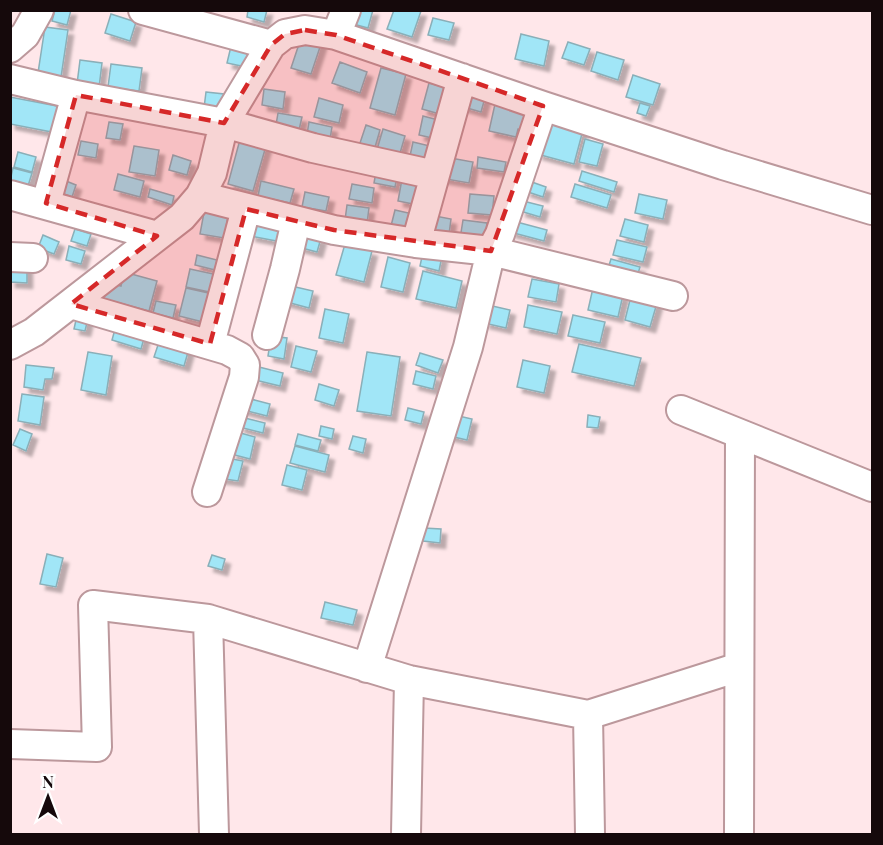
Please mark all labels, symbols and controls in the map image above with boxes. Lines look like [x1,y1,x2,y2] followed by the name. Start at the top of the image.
[18,767,78,827] north arrow
[42,771,54,792] text: N

